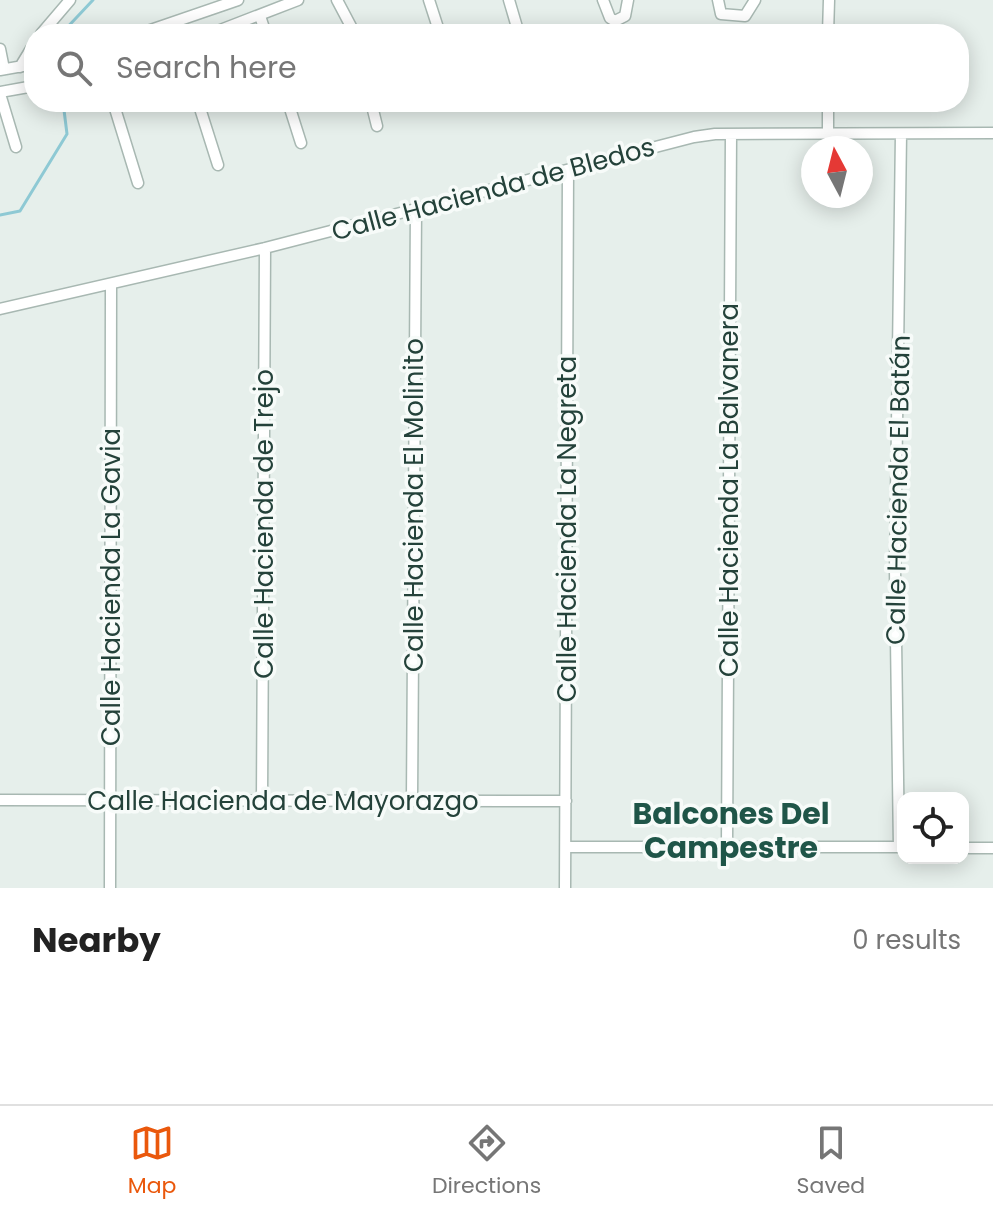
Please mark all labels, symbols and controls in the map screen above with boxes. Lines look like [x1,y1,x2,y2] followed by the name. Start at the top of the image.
[24,24,969,112] search box
[52,46,96,90] icon: search
[116,46,297,89] text: Search here
[328,129,658,249] street label: Calle Hacienda de Bledos
[801,136,873,208] north arrow
[711,303,747,677] street label: Calle Hacienda La Balvanera
[877,335,919,645] street label: Calle Hacienda El Batán
[396,338,432,672] street label: Calle Hacienda El Molinito
[549,356,585,702] street label: Calle Hacienda La Negreta
[246,369,282,679] street label: Calle Hacienda de Trejo
[93,428,129,746] street label: Calle Hacienda La Gavia
[87,783,479,819] street label: Calle Hacienda de Mayorazgo
[632,792,830,869] district label: Balcones Del Campestre
[897,792,969,864] map controls
[897,792,969,864] button: locate
[32,916,161,964] text: Nearby
[852,922,961,958] text: 0 results
[128,1121,176,1202] tab: Map
[432,1121,541,1202] tab: Directions
[797,1121,865,1202] tab: Saved

